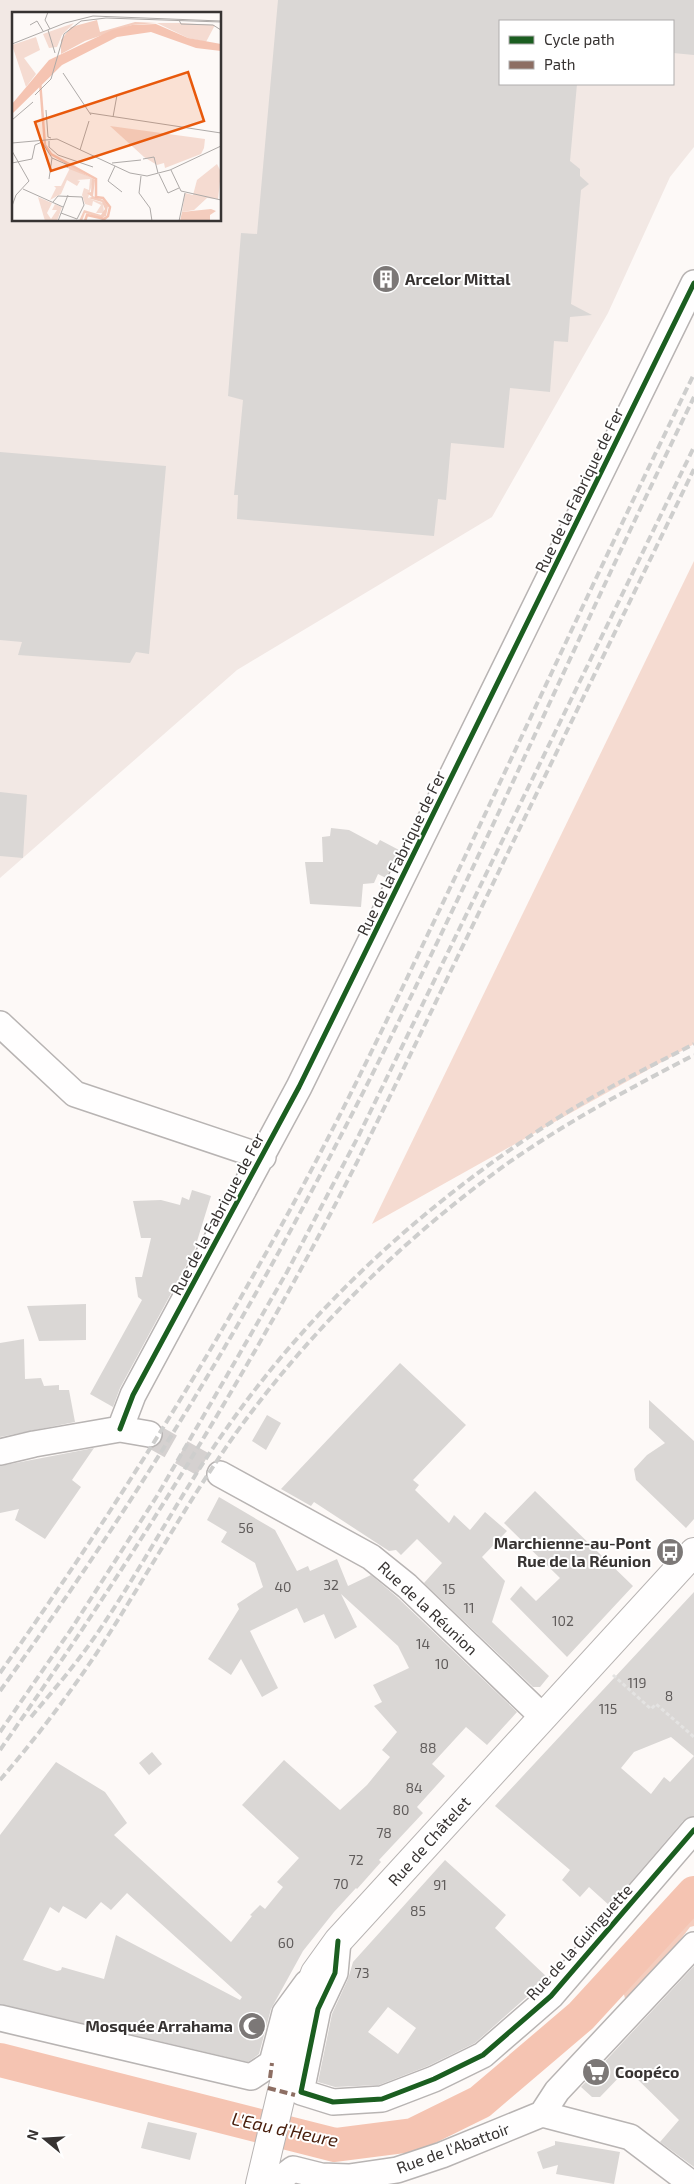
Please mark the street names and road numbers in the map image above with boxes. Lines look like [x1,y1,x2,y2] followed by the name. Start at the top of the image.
[530,404,627,575] street label: Rue de la Fabrique de Fer
[352,767,449,938] street label: Rue de la Fabrique de Fer
[166,1129,268,1298] street label: Rue de la Fabrique de Fer
[375,1557,482,1658] street label: Rue de la Réunion
[383,1792,474,1889] street label: Rue de Châtelet
[522,1880,636,2004] street label: Rue de la Guinguette
[394,2118,513,2177] street label: Rue de l'Abattoir

